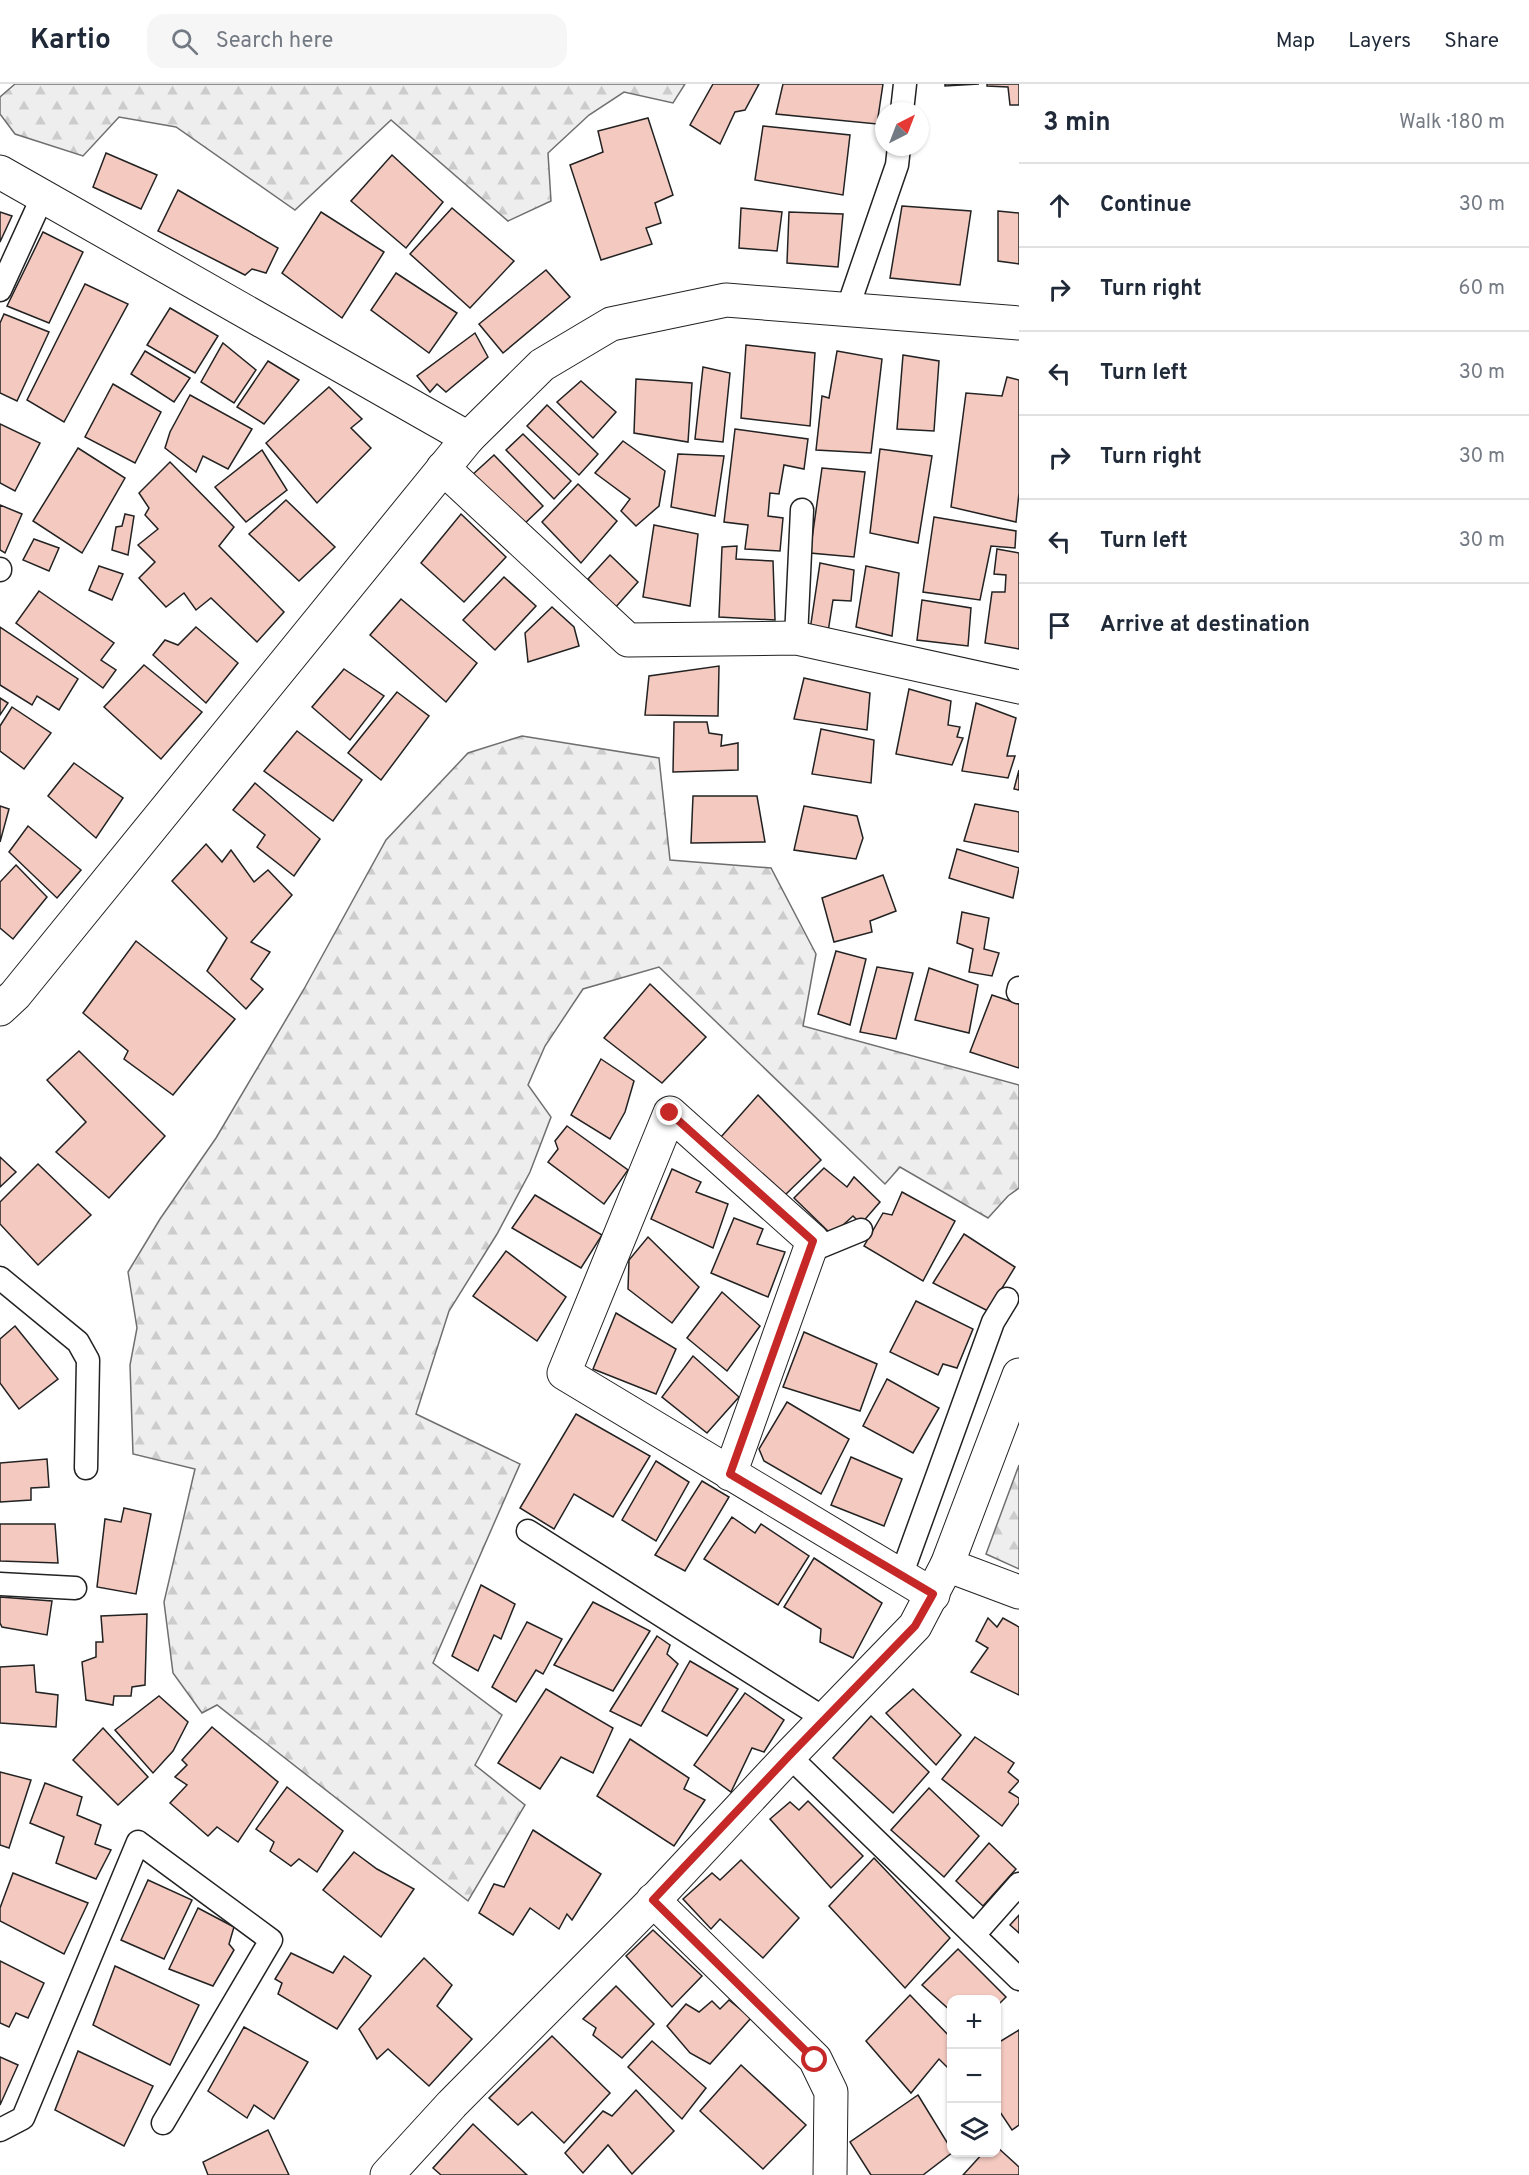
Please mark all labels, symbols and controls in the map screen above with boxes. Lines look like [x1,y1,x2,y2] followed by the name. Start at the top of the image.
[147,14,567,68] search box
[30,23,111,59] text: Kartio
[168,25,201,58] icon: search
[216,28,333,55] text: Search here
[1276,28,1315,55] text: Map
[1348,28,1411,55] text: Layers
[1444,28,1499,55] text: Share
[875,102,929,156] north arrow
[1043,107,1111,140] text: 3 min
[1399,110,1505,136] text: Walk · 180 m
[1043,189,1076,222] icon: ahead
[1100,192,1191,219] text: Continue
[1459,192,1505,218] text: 30 m
[1043,273,1076,306] icon: right
[1100,276,1202,303] text: Turn right
[1459,276,1505,302] text: 60 m
[1043,357,1076,390] icon: left
[1100,360,1188,387] text: Turn left
[1459,360,1505,386] text: 30 m
[1043,441,1076,474] icon: right
[1100,444,1202,471] text: Turn right
[1459,444,1505,470] text: 30 m
[1043,525,1076,558] icon: left
[1100,528,1188,555] text: Turn left
[1459,528,1505,554] text: 30 m
[1043,609,1076,642] icon: arrive
[1100,612,1310,639] text: Arrive at destination
[656,1099,682,1125] route end
[947,1995,1001,2157] map controls
[947,1995,1001,2049] button: +
[801,2046,827,2072] route start
[947,2049,1001,2103] button: −
[947,2103,1001,2157] button: layers

